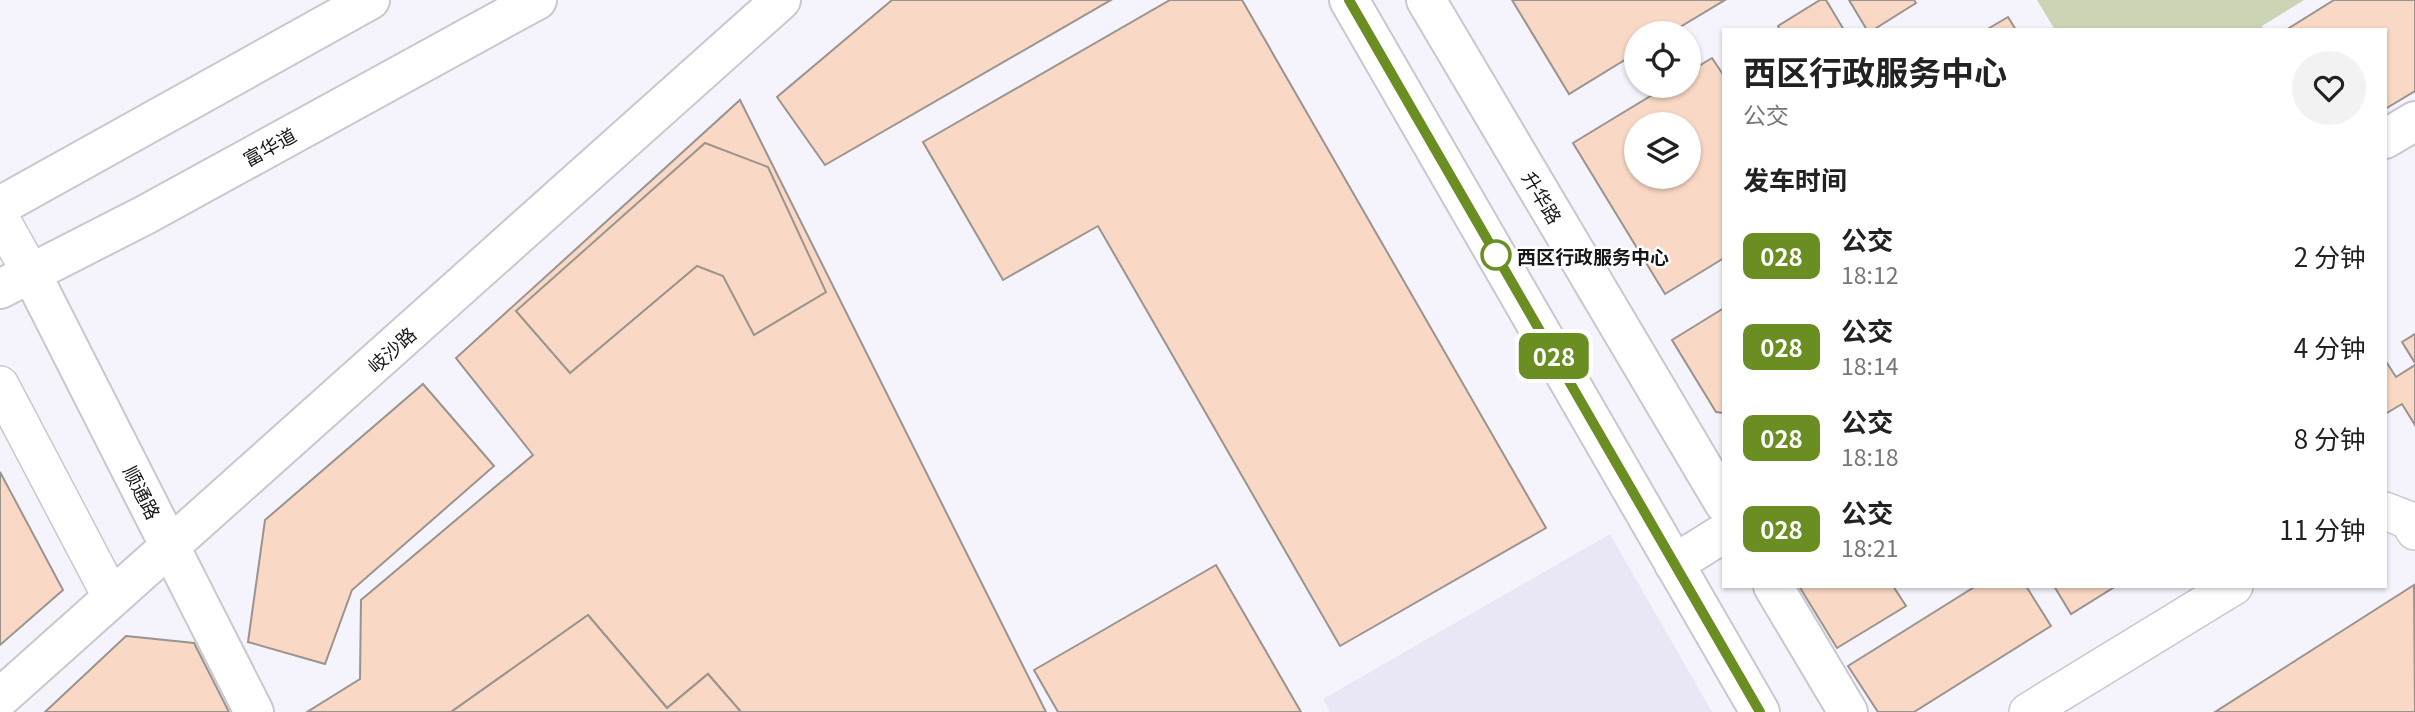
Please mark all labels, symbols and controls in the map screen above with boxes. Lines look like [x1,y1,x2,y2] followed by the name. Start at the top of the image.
[1624,21,1701,189] map controls
[1624,21,1701,98] button: locate
[1743,47,2007,95] text: 西区行政服务中心
[2292,51,2366,125] button: heart
[1743,97,1789,131] text: 公交
[1624,112,1701,189] button: layers
[238,120,300,172] street label: 富华道
[1743,160,1847,197] text: 发车时间
[1517,166,1569,228] street label: 升华路
[1841,220,1893,257] text: 公交
[2294,237,2366,274] text: 2 分钟
[1760,238,1803,273] text: 028
[1481,240,1511,270] marker: 西区行政服务中心
[1517,242,1669,269] place label: 西区行政服务中心
[1841,257,1898,291] text: 18:12
[1841,311,1893,348] text: 公交
[361,320,421,378] street label: 岐沙路
[2294,328,2366,365] text: 4 分钟
[1760,329,1803,364] text: 028
[1514,333,1594,379] line badge: 028
[1533,338,1575,373] text: 028
[1841,348,1898,382] text: 18:14
[1841,402,1893,439] text: 公交
[2294,419,2366,456] text: 8 分钟
[1760,420,1803,455] text: 028
[1841,439,1898,473] text: 18:18
[118,460,168,524] street label: 顺通路
[1841,493,1893,530] text: 公交
[2279,510,2366,547] text: 11 分钟
[1760,511,1803,546] text: 028
[1841,530,1898,564] text: 18:21

